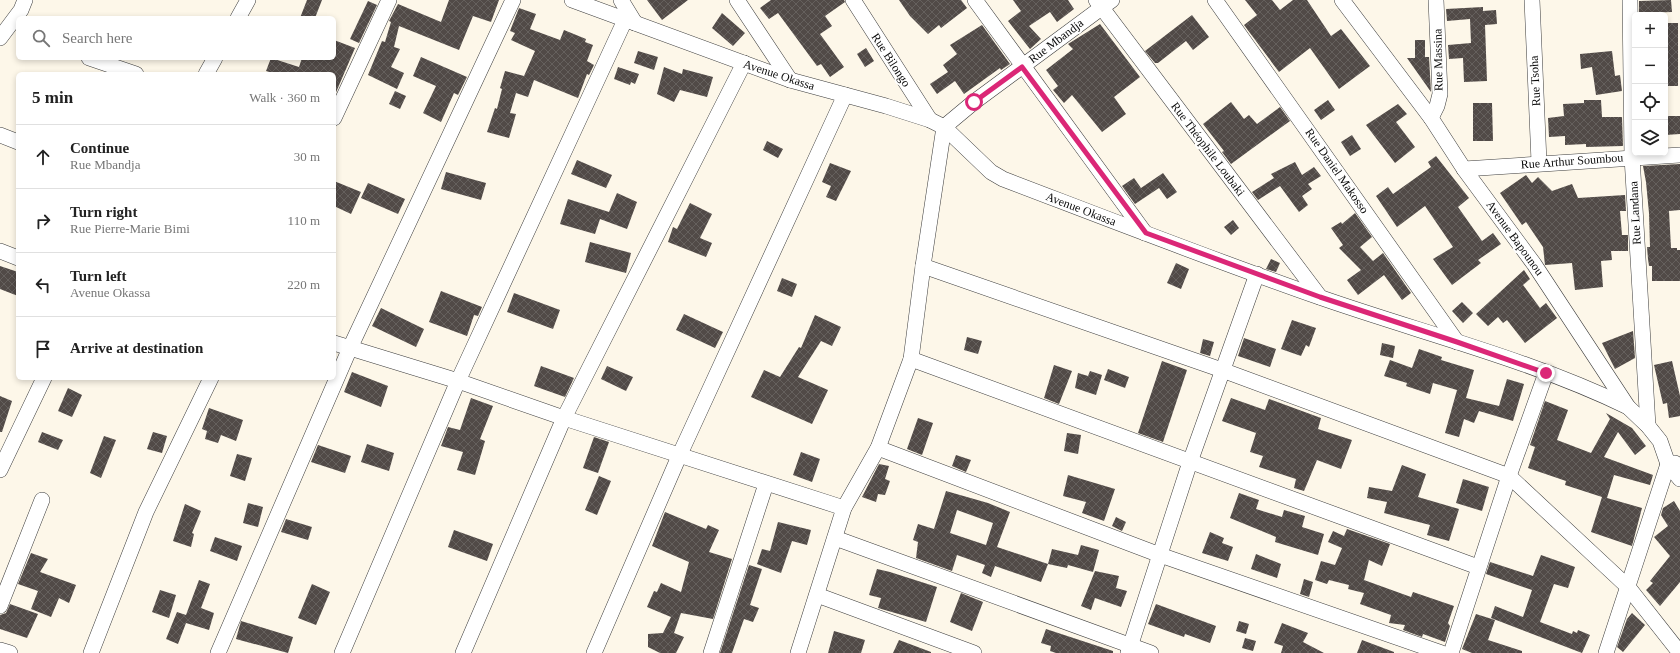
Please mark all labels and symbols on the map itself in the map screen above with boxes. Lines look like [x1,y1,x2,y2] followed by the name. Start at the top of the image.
[1026,15,1087,66] street label: Rue Mbandja
[1430,28,1446,91] street label: Rue Massina
[869,31,913,89] street label: Rue Bilongo
[1527,55,1543,107] street label: Rue Tsoha
[742,57,817,93] street label: Avenue Okassa
[965,93,983,111] route start
[1168,99,1248,199] street label: Rue Théophile Loubaki
[1302,126,1372,216] street label: Rue Daniel Makosso
[1520,150,1624,172] street label: Rue Arthur Soumbou
[1626,180,1644,245] street label: Rue Landana
[1044,189,1119,229] street label: Avenue Okassa
[1483,198,1547,278] street label: Avenue Bapounou
[1537,364,1555,382] route end

